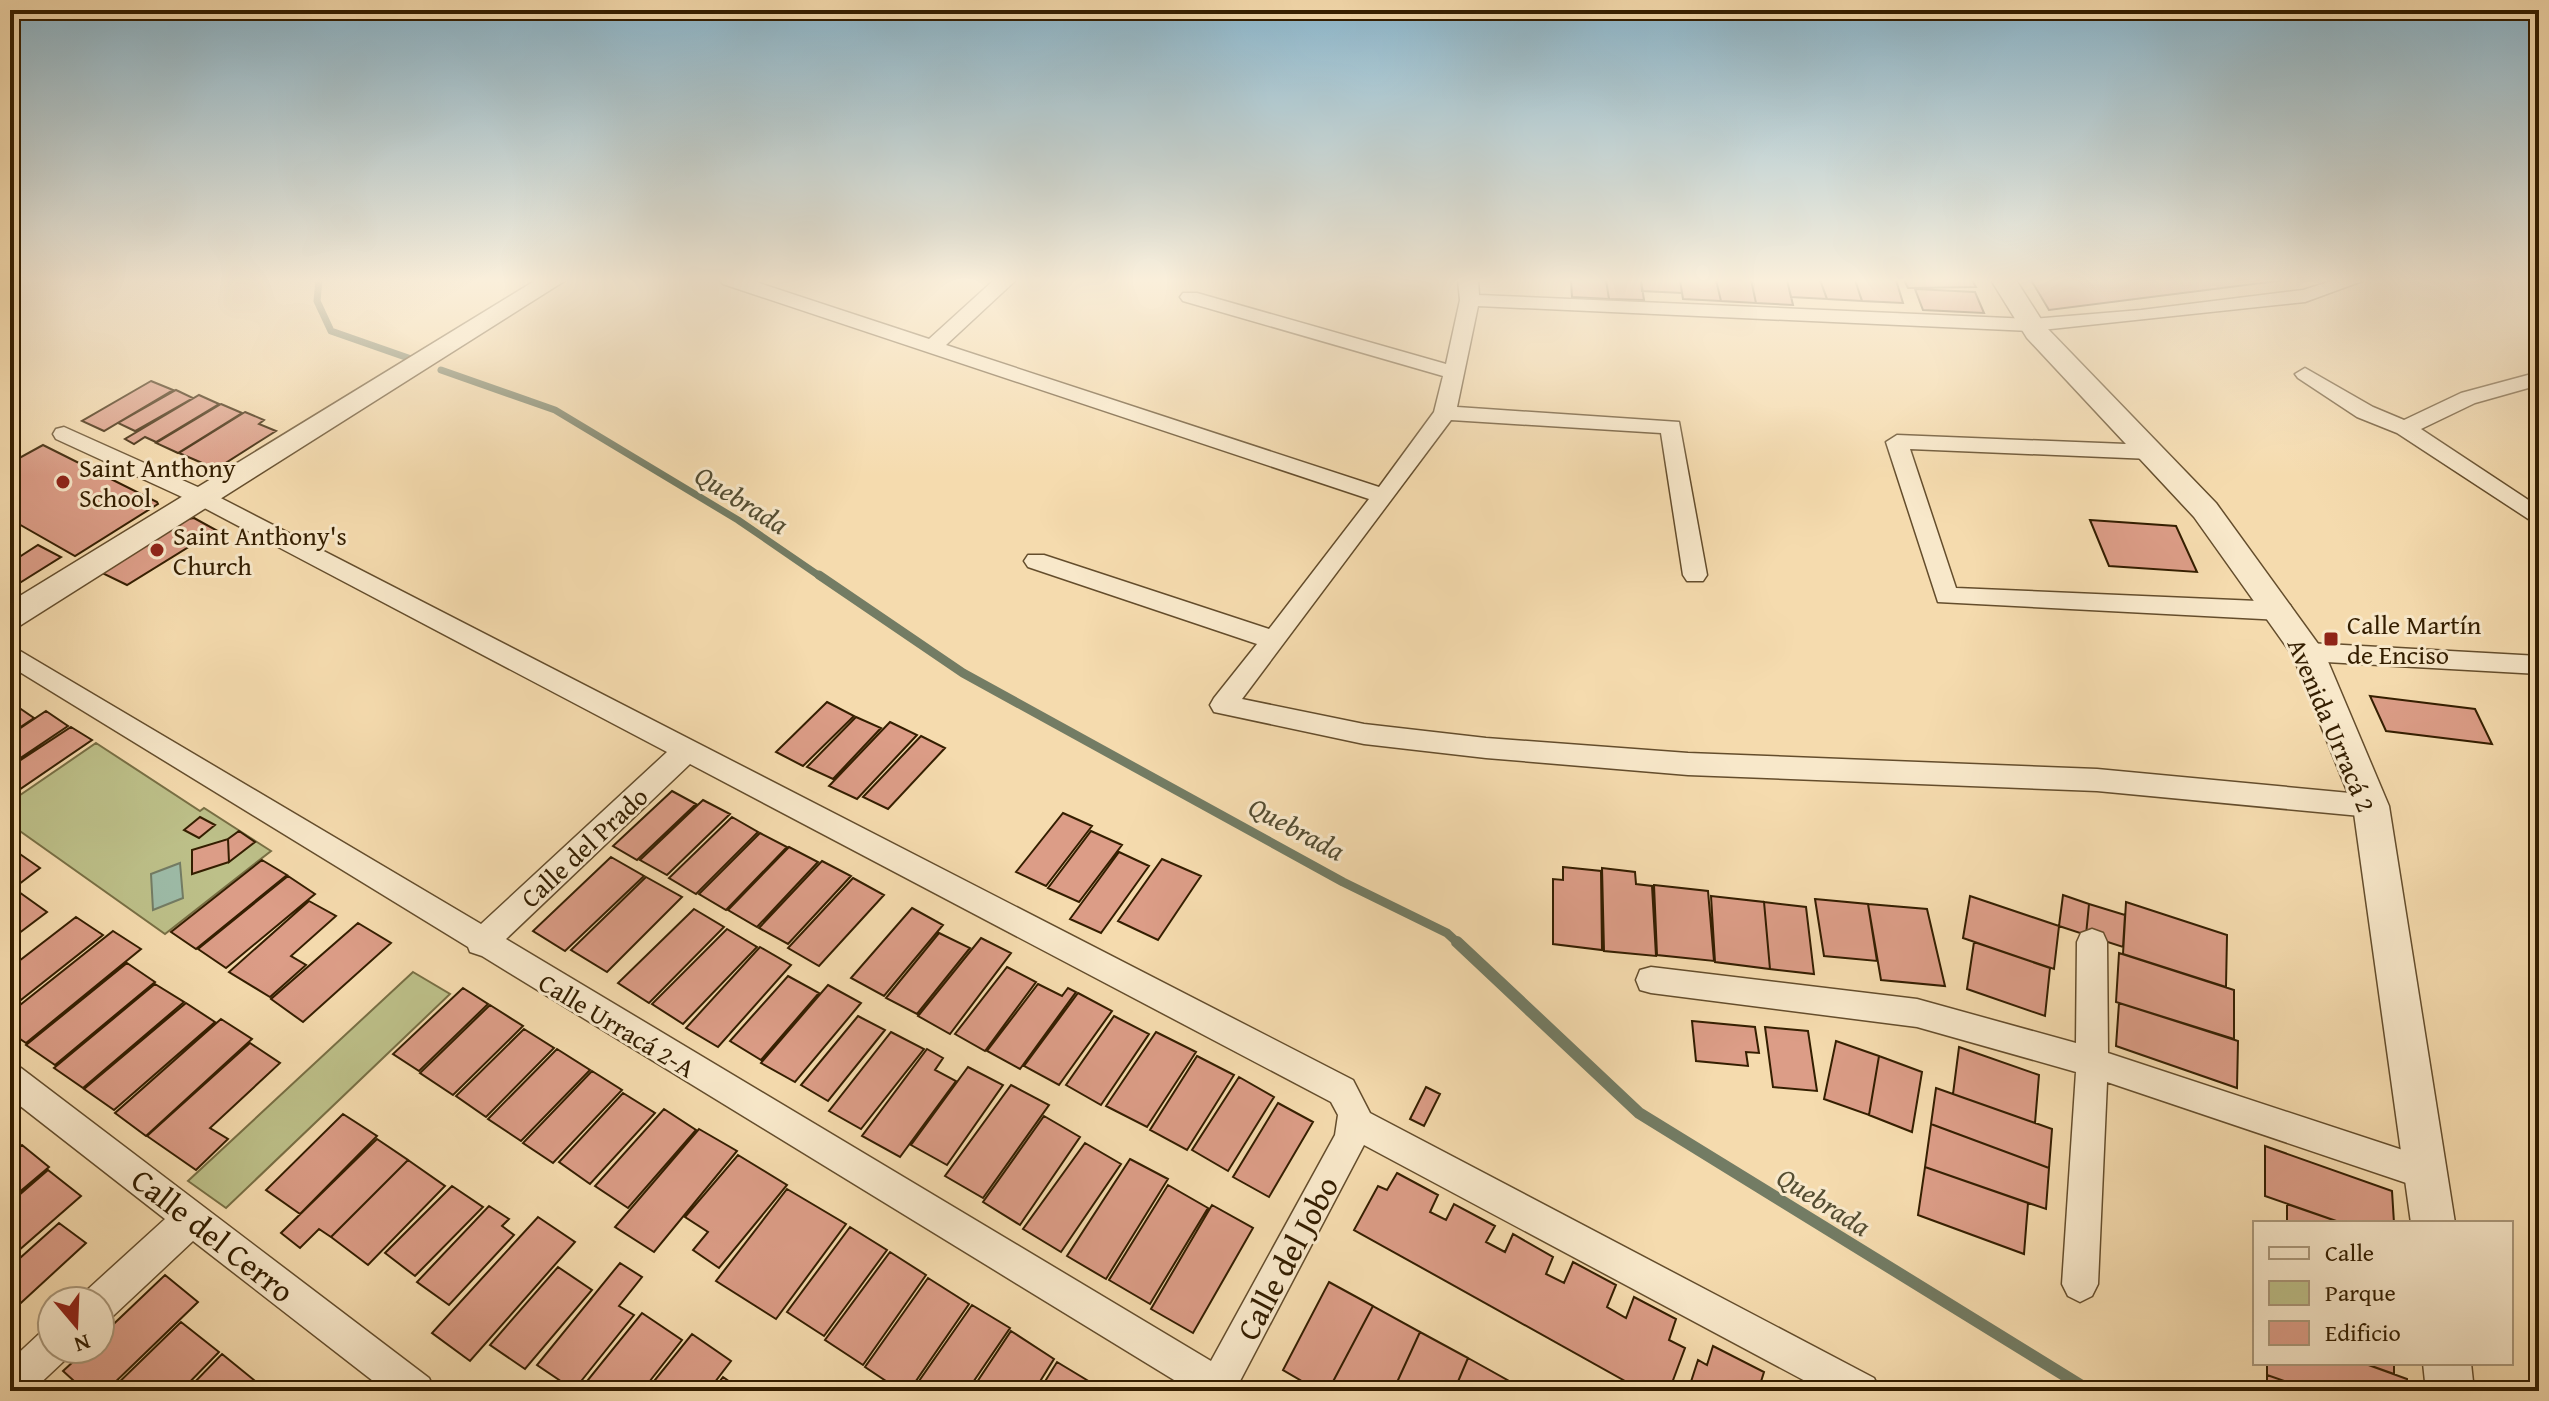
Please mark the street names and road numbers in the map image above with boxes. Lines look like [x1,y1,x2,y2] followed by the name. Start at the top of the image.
[2278,632,2386,818] street label: Avenida Urracá 2
[511,778,657,916] street label: Calle del Prado
[531,963,703,1087] street label: Calle Urracá 2-A
[122,1156,304,1314] street label: Calle del Cerro
[1224,1168,1350,1348] street label: Calle del Jobo

